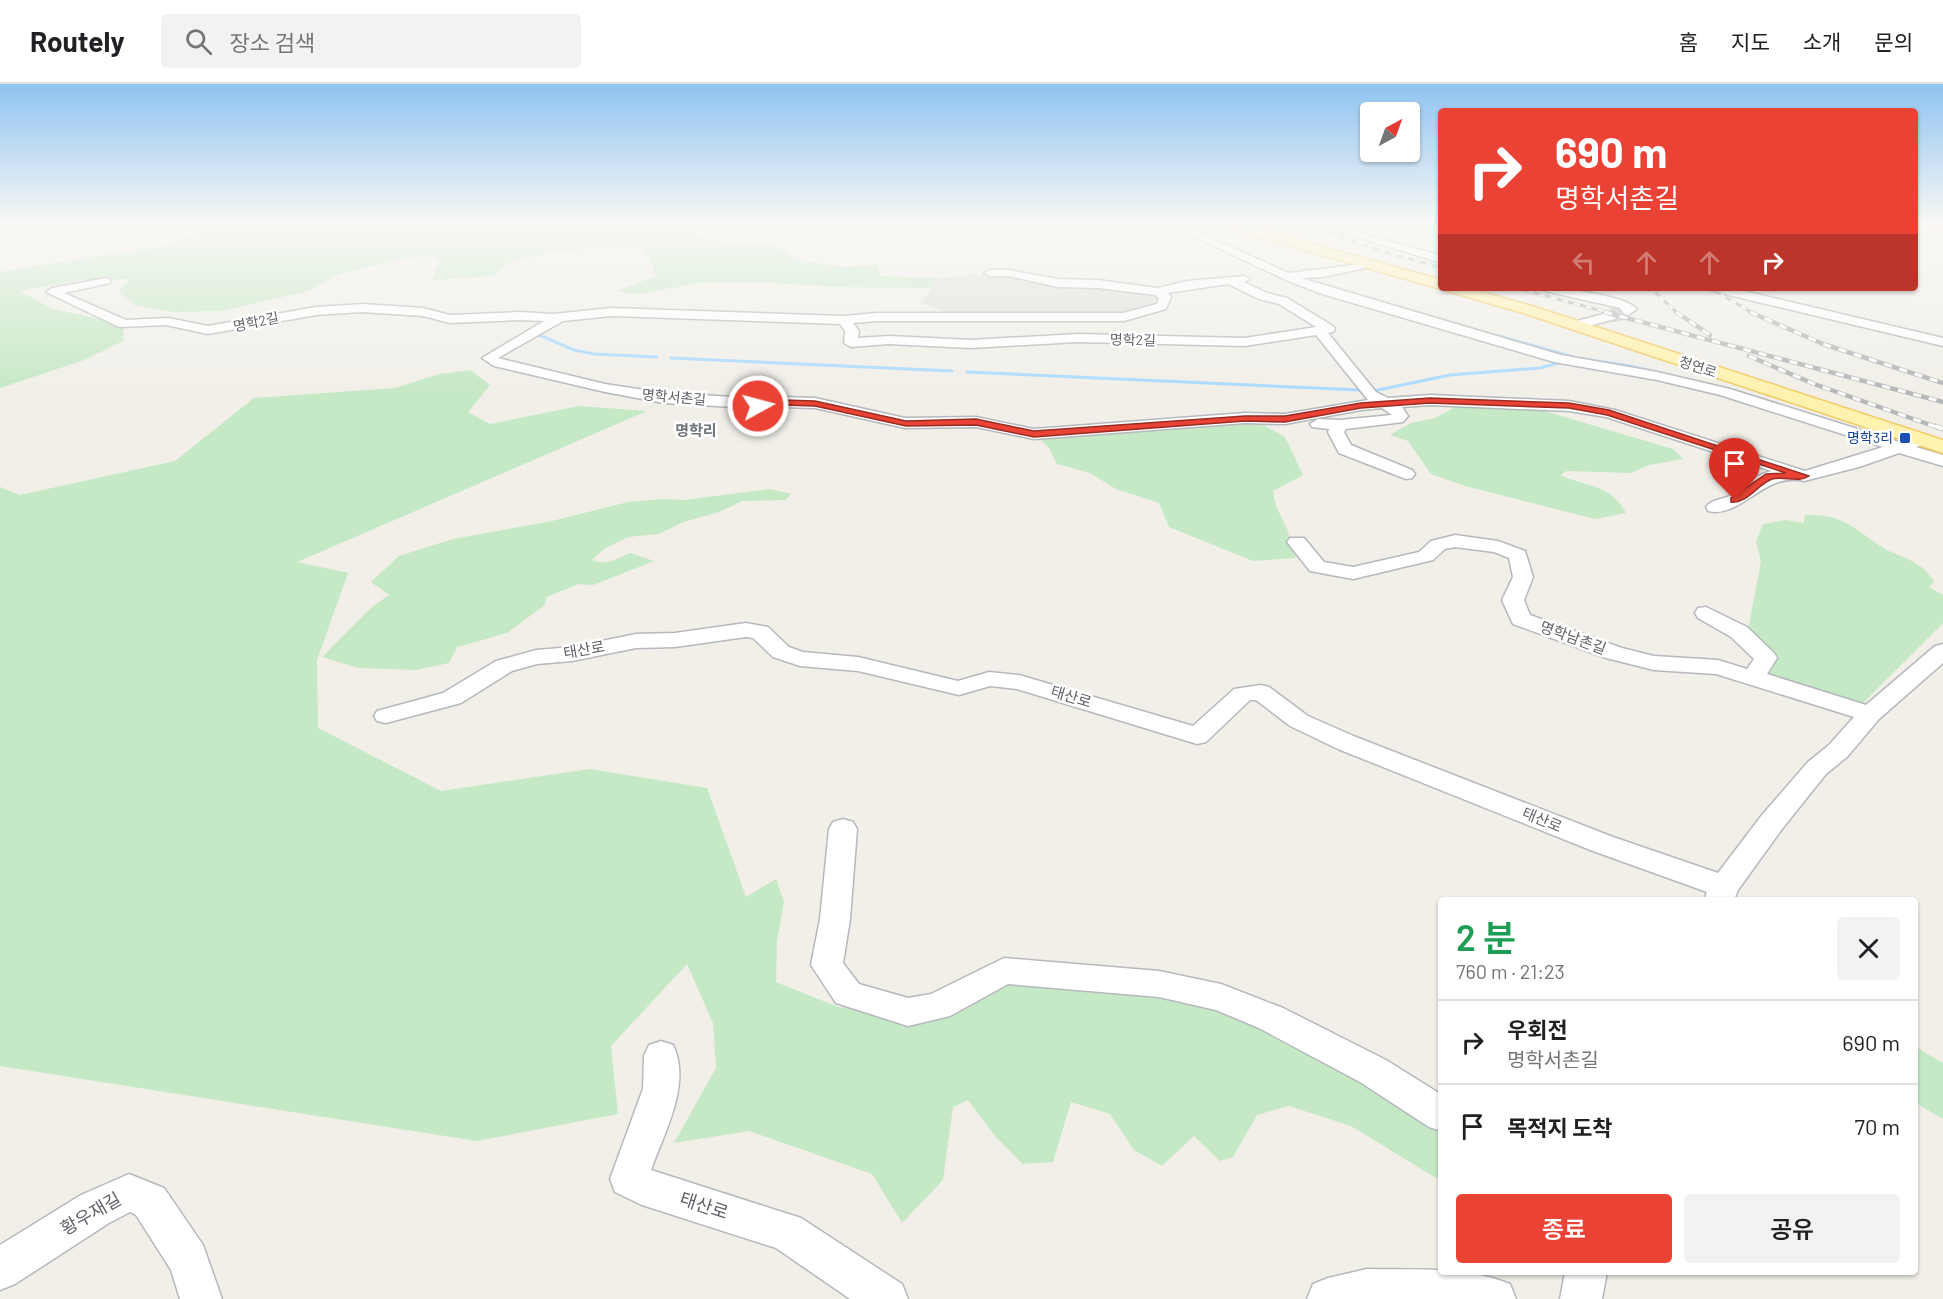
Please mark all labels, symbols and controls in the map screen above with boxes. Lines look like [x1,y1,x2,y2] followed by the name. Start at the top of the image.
[161,14,581,68] search box
[30,24,125,58] text: Routely
[182,25,215,58] icon: search
[230,29,315,55] text: 장소 검색
[1679,29,1698,54] text: 홈
[1731,29,1770,54] text: 지도
[1803,29,1841,54] text: 소개
[1874,29,1913,54] text: 문의
[1360,102,1420,162] north arrow
[1360,102,1420,162] map controls
[1555,126,1667,176] text: 690 m
[1456,132,1534,210] icon: right
[1555,181,1679,213] text: 명학서촌길
[1567,246,1600,279] icon: left
[1630,246,1663,279] icon: ahead
[1693,246,1726,279] icon: ahead
[1756,246,1789,279] icon: right
[232,308,280,335] street label: 명학2길
[1110,331,1156,348] street label: 명학2길
[1677,352,1719,381] street label: 청연로
[726,374,790,438] position arrow
[641,385,707,408] street label: 명학서촌길
[675,421,717,439] district label: 명학리
[1847,429,1893,446] place label: 명학3리
[1898,431,1912,445] marker: 명학3리
[1709,438,1760,500] pin
[1718,447,1751,480] icon: arrive
[1538,617,1609,657] street label: 명학남촌길
[562,637,606,661] street label: 태산로
[1049,681,1094,711] street label: 태산로
[1520,803,1565,835] street label: 태산로
[1456,915,1516,958] text: 2 분
[1837,917,1900,980] button: close
[1456,959,1565,983] text: 760 m · 21:23
[1507,1016,1568,1042] text: 우회전
[1456,1026,1489,1059] icon: right
[1842,1029,1900,1055] text: 690 m
[1507,1047,1599,1071] text: 명학서촌길
[1456,1110,1489,1143] icon: arrive
[1855,1113,1900,1139] text: 70 m
[1507,1114,1613,1140] text: 목적지 도착
[56,1187,125,1239] street label: 황우재길
[677,1187,731,1223] street label: 태산로
[1456,1194,1672,1263] button: 종료
[1684,1194,1900,1263] button: 공유

